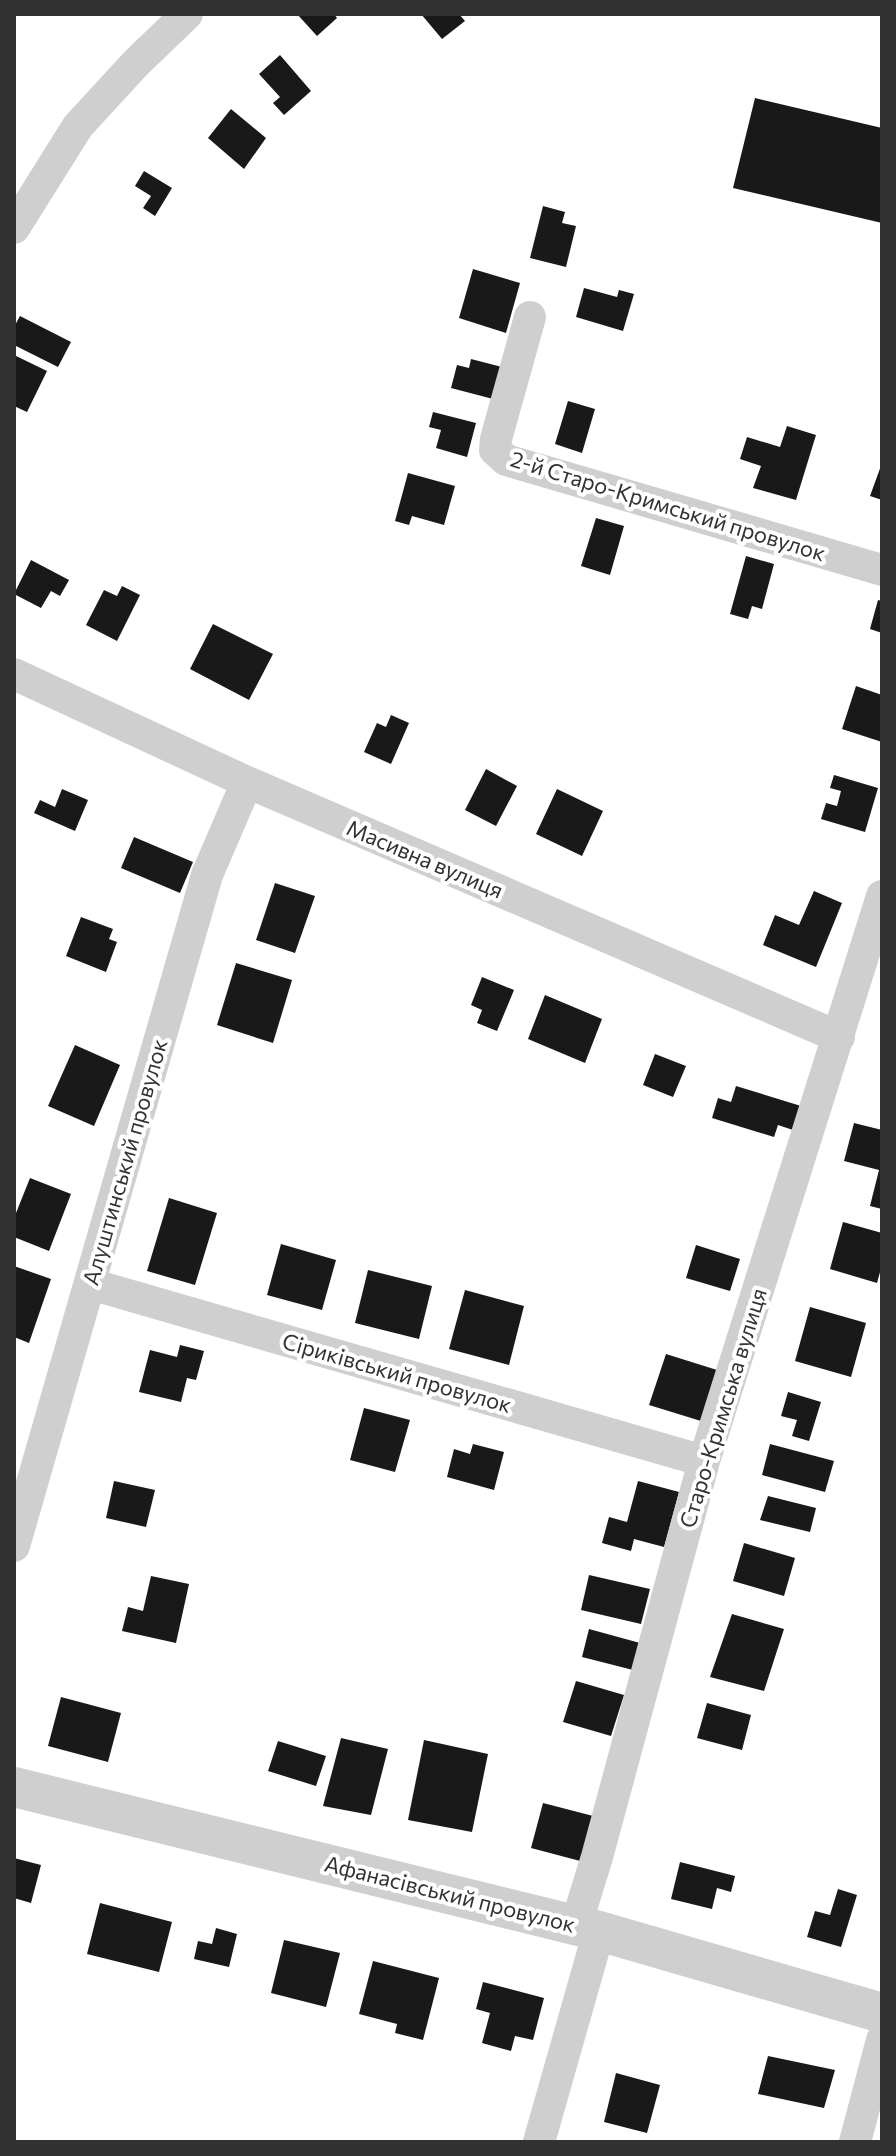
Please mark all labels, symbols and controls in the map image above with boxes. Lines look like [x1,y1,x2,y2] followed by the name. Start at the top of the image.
[507,445,829,566] street label: 2-й Старо-Кримський провулок
[343,813,508,904] street label: Масивна вулиця
[76,1035,173,1288] street label: Алуштинський провулок
[673,1285,772,1531] street label: Старо-Кримська вулиця
[279,1327,515,1418] street label: Сіриківський провулок
[322,1849,578,1938] street label: Афанасівський провулок

